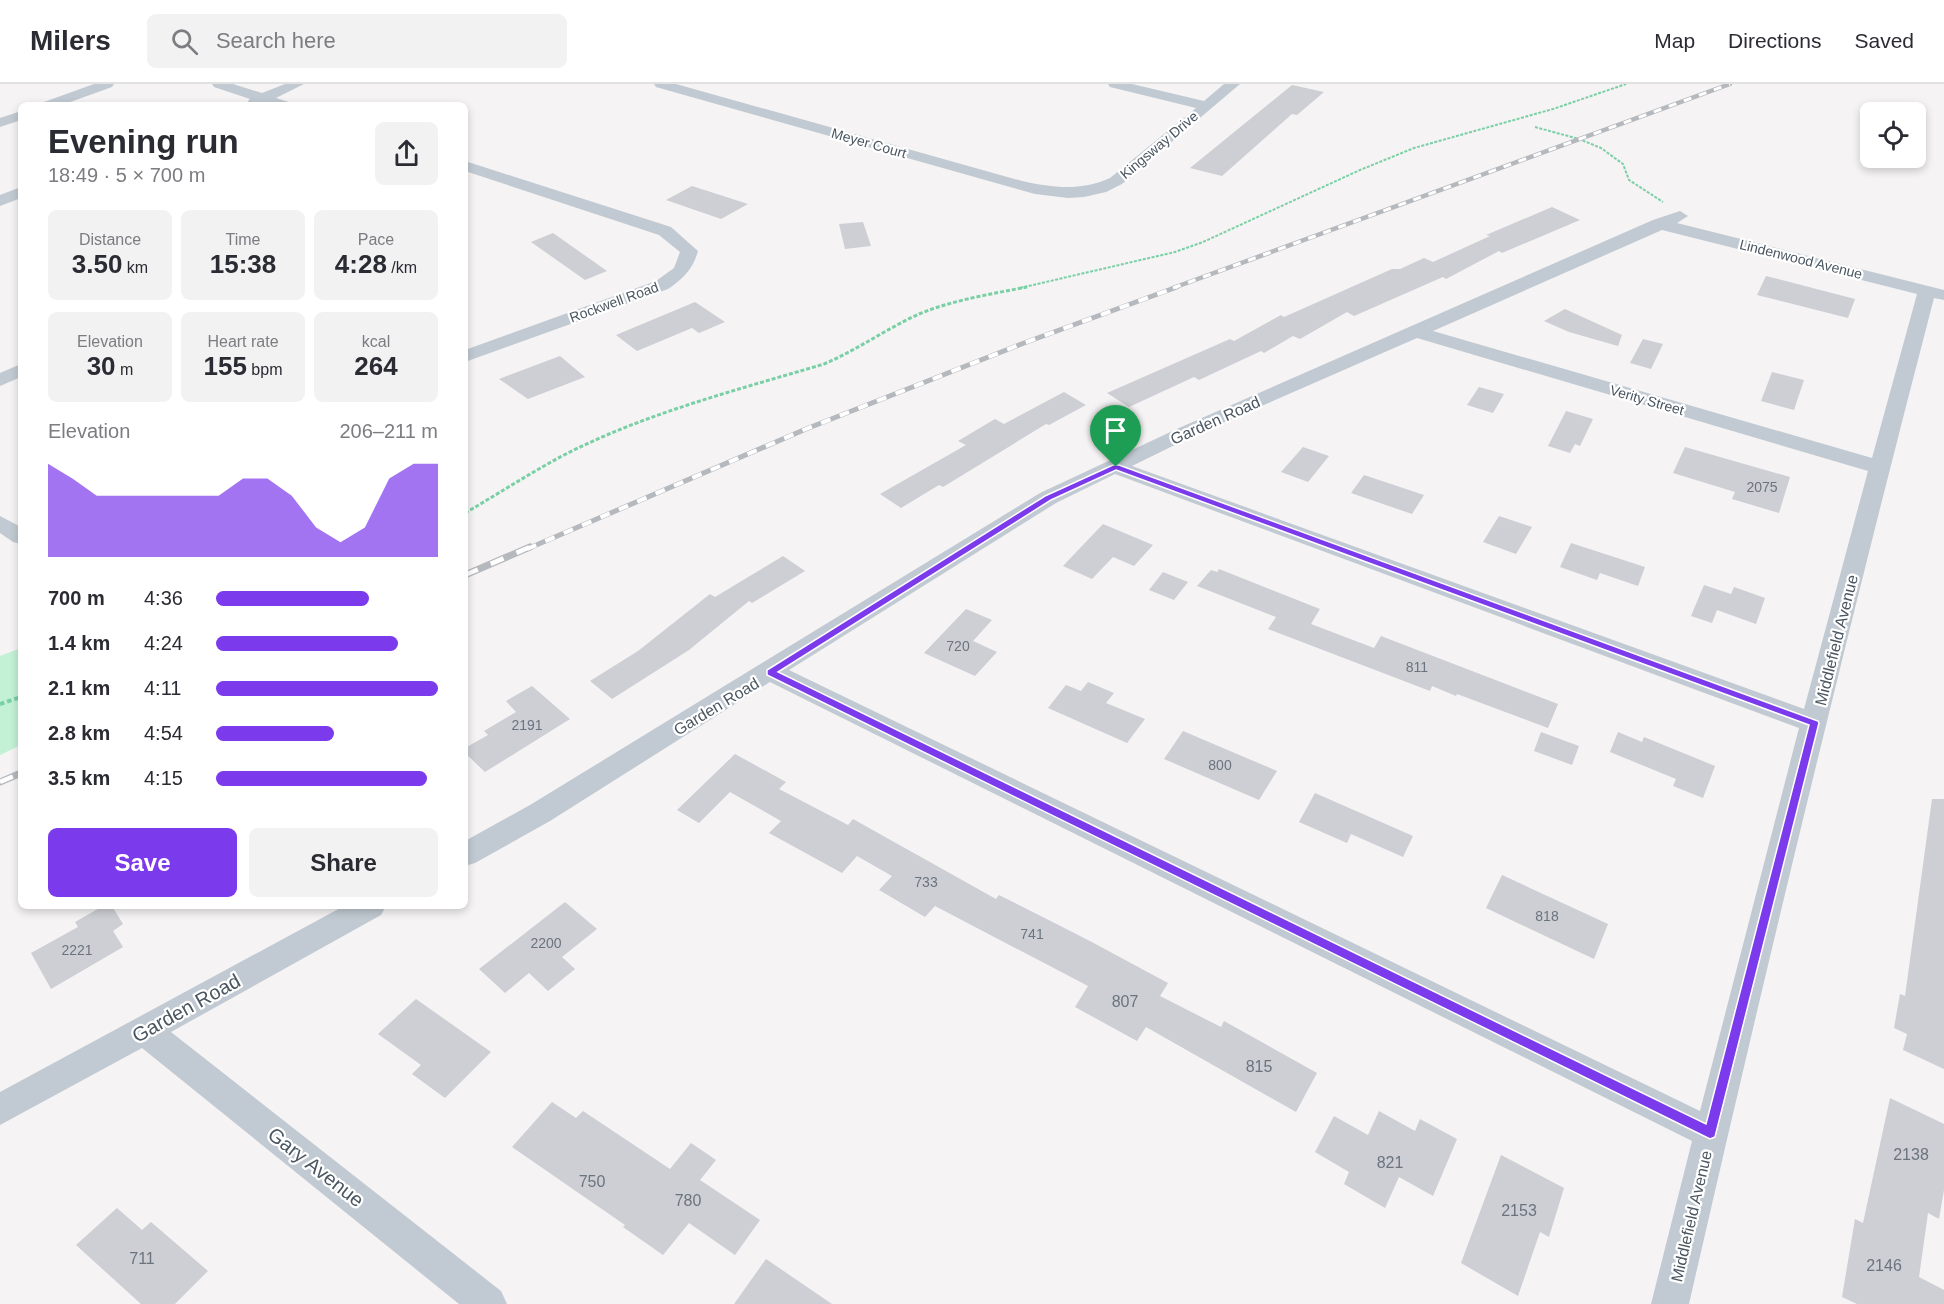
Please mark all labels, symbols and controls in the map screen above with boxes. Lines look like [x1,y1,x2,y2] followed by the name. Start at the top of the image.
[147,14,567,68] search box
[30,25,111,56] text: Milers
[168,25,201,58] icon: search
[216,28,336,53] text: Search here
[1654,29,1695,52] text: Map
[1728,29,1821,52] text: Directions
[1854,29,1914,52] text: Saved
[1860,102,1926,168] map controls
[1860,102,1926,168] button: locate
[1117,108,1201,182] street label: Kingsway Drive
[375,122,438,185] button: share
[48,123,239,160] text: Evening run
[830,125,908,161] street label: Meyer Court
[48,164,205,186] text: 18:49 · 5 × 700 m
[79,231,141,248] text: Distance
[226,231,260,248] text: Time
[358,231,394,248] text: Pace
[1738,236,1864,282] street label: Lindenwood Avenue
[72,249,122,279] text: 3.50
[210,249,276,279] text: 15:38
[335,249,387,279] text: 4:28
[122,259,148,276] text: km
[387,259,417,276] text: /km
[567,279,661,325] street label: Rockwell Road
[77,333,143,350] text: Elevation
[207,333,279,350] text: Heart rate
[362,333,390,350] text: kcal
[87,351,116,381] text: 30
[204,351,247,381] text: 155
[354,351,398,381] text: 264
[116,361,133,378] text: m
[247,361,282,378] text: bpm
[1608,382,1686,418] street label: Verity Street
[1168,393,1263,448] street label: Garden Road
[1090,405,1141,467] pin
[1099,414,1132,447] icon: arrive
[48,420,130,442] text: Elevation
[339,420,438,442] text: 206–211 m
[1746,479,1778,495] house number: 2075
[1812,573,1861,707] street label: Middlefield Avenue
[48,587,105,609] text: 700 m
[144,587,183,609] text: 4:36
[48,632,110,654] text: 1.4 km
[144,632,183,654] text: 4:24
[946,638,970,654] house number: 720
[1406,659,1428,675] house number: 811
[671,674,762,738] street label: Garden Road
[48,677,110,699] text: 2.1 km
[144,677,181,699] text: 4:11
[511,717,543,733] house number: 2191
[48,722,110,744] text: 2.8 km
[144,722,183,744] text: 4:54
[1208,757,1232,773] house number: 800
[48,767,110,789] text: 3.5 km
[144,767,183,789] text: 4:15
[48,828,237,897] button: Save
[249,828,438,897] button: Share
[914,874,938,890] house number: 733
[1535,908,1559,924] house number: 818
[1020,926,1044,942] house number: 741
[530,935,562,951] house number: 2200
[61,942,93,958] house number: 2221
[128,969,244,1047] street label: Garden Road
[1112,993,1138,1010] house number: 807
[1246,1058,1272,1075] house number: 815
[264,1123,368,1211] street label: Gary Avenue
[1893,1146,1929,1163] house number: 2138
[1668,1149,1715,1283] street label: Middlefield Avenue
[1377,1154,1403,1171] house number: 821
[579,1173,605,1190] house number: 750
[675,1192,701,1209] house number: 780
[1501,1202,1537,1219] house number: 2153
[129,1250,155,1267] house number: 711
[1866,1257,1902,1274] house number: 2146

